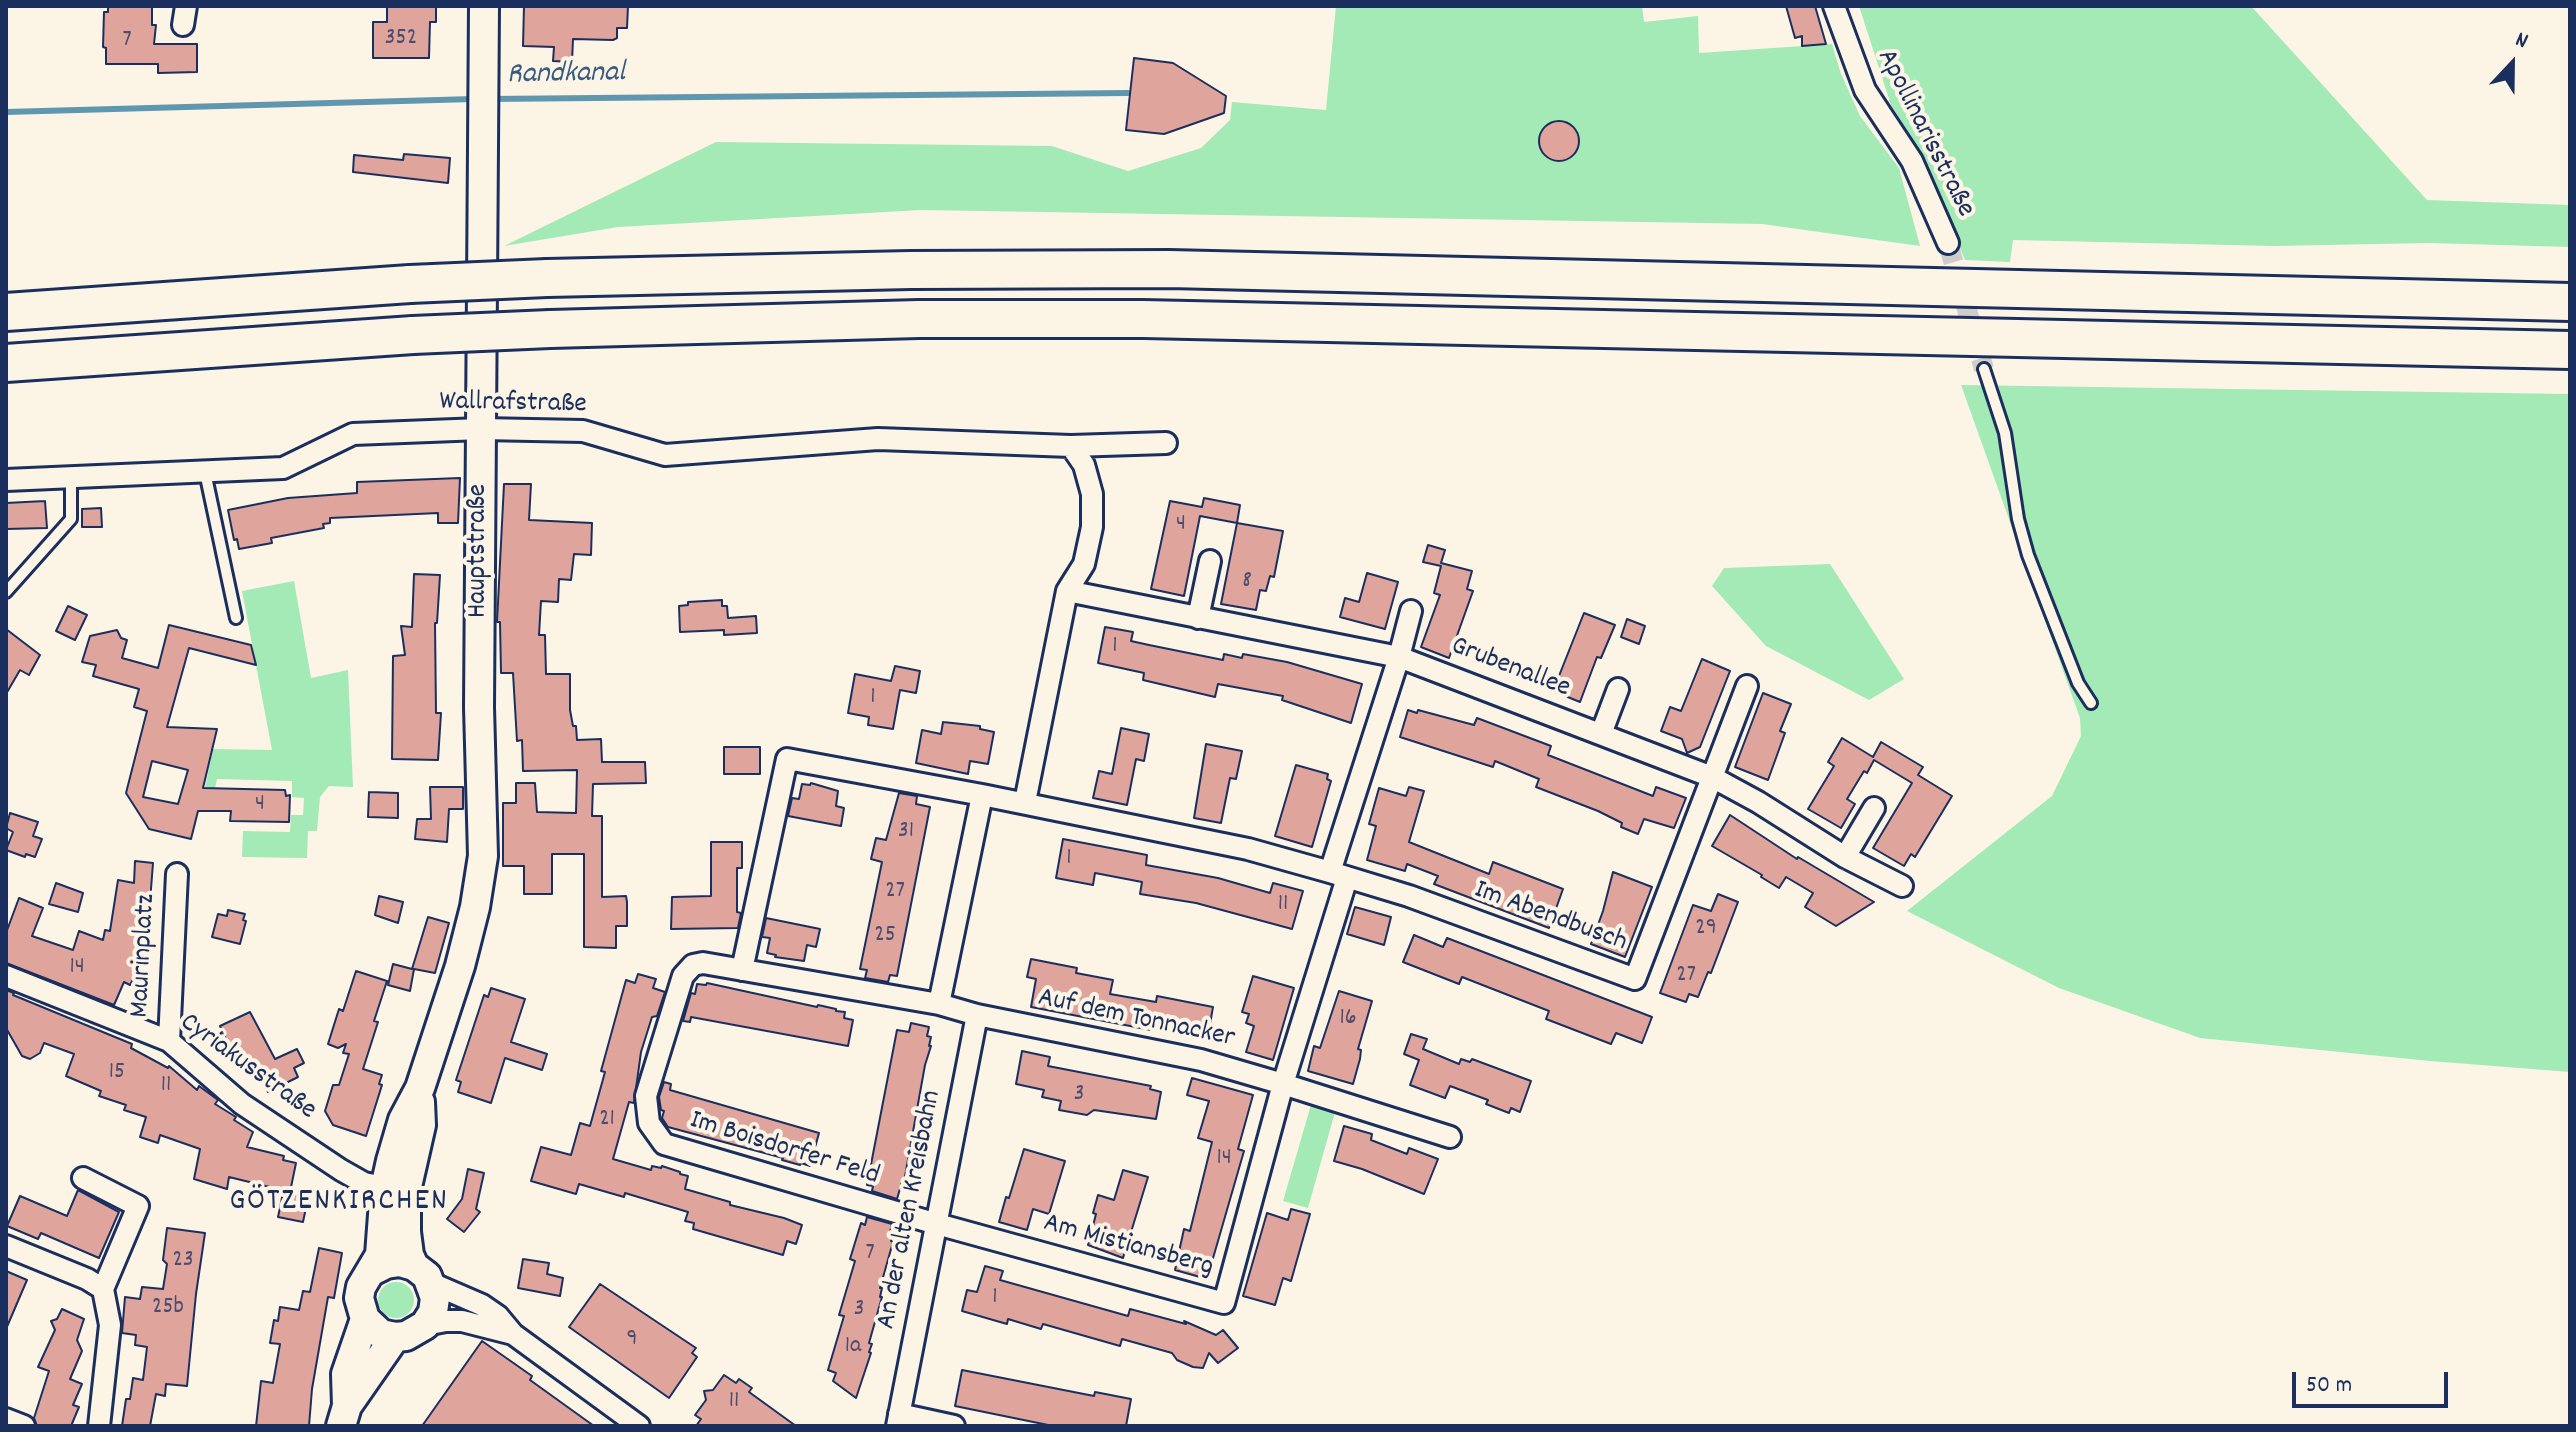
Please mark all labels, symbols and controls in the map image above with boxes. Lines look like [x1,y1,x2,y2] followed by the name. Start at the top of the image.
[2472,24,2552,104] north arrow
[2510,25,2532,58] text: N
[385,26,417,54] house number: 352
[122,28,132,56] house number: 7
[1867,45,1981,223] street label: Apollinarisstraße
[507,57,625,95] water label: Randkanal
[439,387,587,423] street label: Wallrafstraße
[463,484,497,618] street label: Hauptstraße
[1176,512,1186,540] house number: 4
[1242,569,1252,597] house number: 8
[1446,631,1574,707] street label: Grubenallee
[1112,634,1118,662] house number: 1
[870,685,876,713] house number: 1
[255,792,265,820] house number: 4
[898,819,914,847] house number: 31
[1066,846,1072,874] house number: 1
[1469,875,1631,961] street label: Im Abendbusch
[885,879,905,907] house number: 27
[1278,892,1288,920] house number: 11
[125,893,165,1019] street label: Maurinplatz
[1695,916,1717,944] house number: 29
[874,923,896,951] house number: 25
[69,955,85,983] house number: 14
[1676,963,1696,991] house number: 27
[1035,983,1237,1057] street label: Auf dem Tonnacker
[1339,1006,1357,1034] house number: 16
[172,1007,322,1129] street label: Cyriakusstraße
[109,1060,125,1088] house number: 15
[161,1073,171,1101] house number: 11
[1074,1082,1084,1110] house number: 3
[871,1088,951,1332] street label: An der alten Kreisbahn
[685,1105,883,1195] street label: Im Boisdorfer Feld
[599,1107,615,1135] house number: 21
[1216,1146,1232,1174] house number: 14
[229,1185,449,1223] district label: GÖTZENKIRCHEN
[1039,1208,1217,1286] street label: Am Mistiansberg
[865,1241,875,1269] house number: 7
[172,1248,194,1276] house number: 23
[992,1285,998,1313] house number: 1
[152,1295,184,1323] house number: 25b
[854,1297,864,1325] house number: 3
[627,1327,637,1355] house number: 9
[845,1334,861,1362] house number: 1a
[2296,1356,2452,1406] scale bar
[2306,1369,2352,1403] text: 50 m
[729,1389,739,1417] house number: 11

